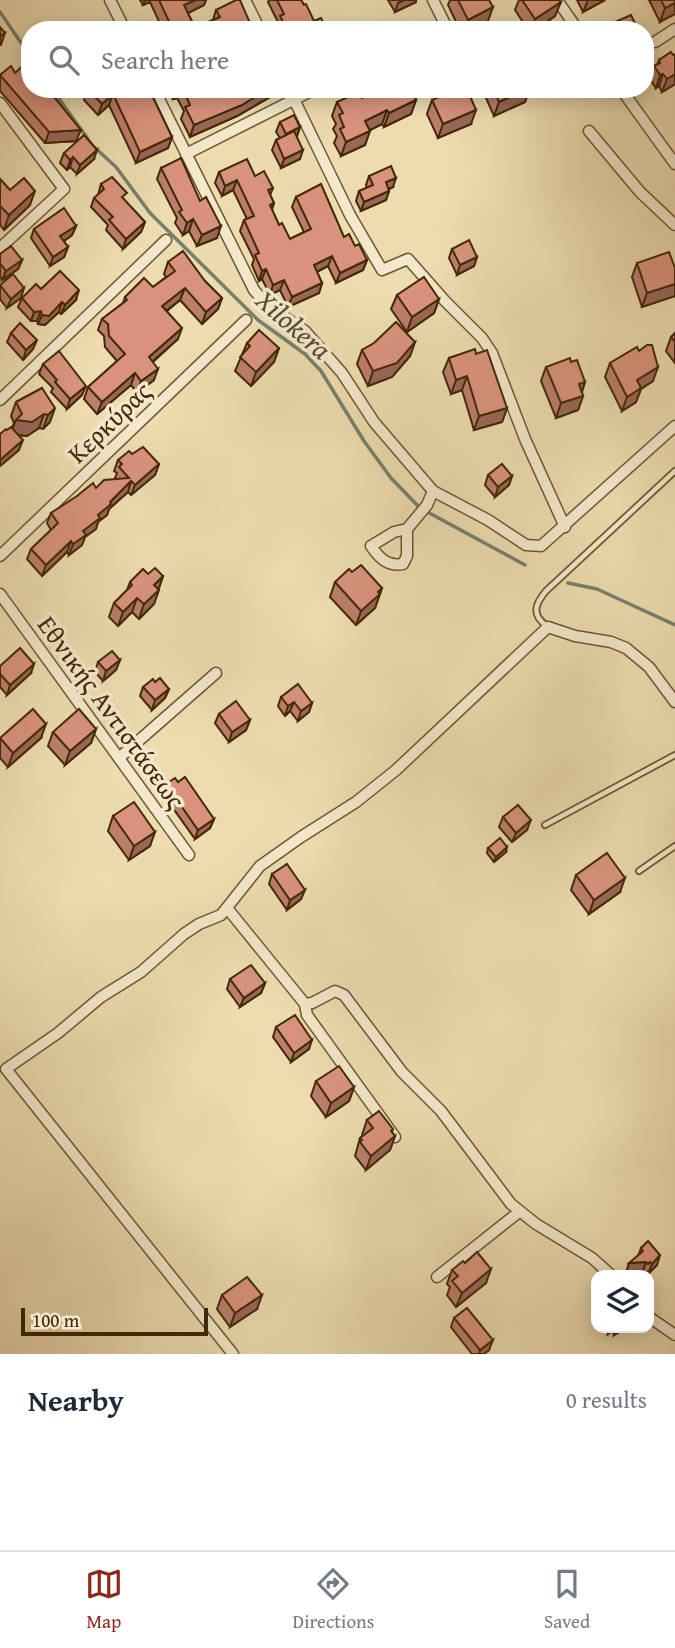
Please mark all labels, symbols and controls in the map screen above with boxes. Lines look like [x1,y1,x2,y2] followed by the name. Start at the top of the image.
[21,21,654,98] search box
[101,40,229,79] text: Search here
[45,41,83,79] icon: search
[246,279,341,369] water label: Xilokera
[58,372,160,472] street label: Κερκύρας
[28,607,196,817] street label: Εθνικής Αντιστάσεως
[591,1270,654,1333] map controls
[591,1270,654,1333] button: layers
[21,1305,208,1337] scale bar
[32,1306,79,1334] text: 100 m
[28,1378,124,1422] text: Nearby
[566,1383,647,1416] text: 0 results
[85,1565,123,1635] tab: Map
[293,1565,374,1635] tab: Directions
[544,1565,590,1635] tab: Saved

